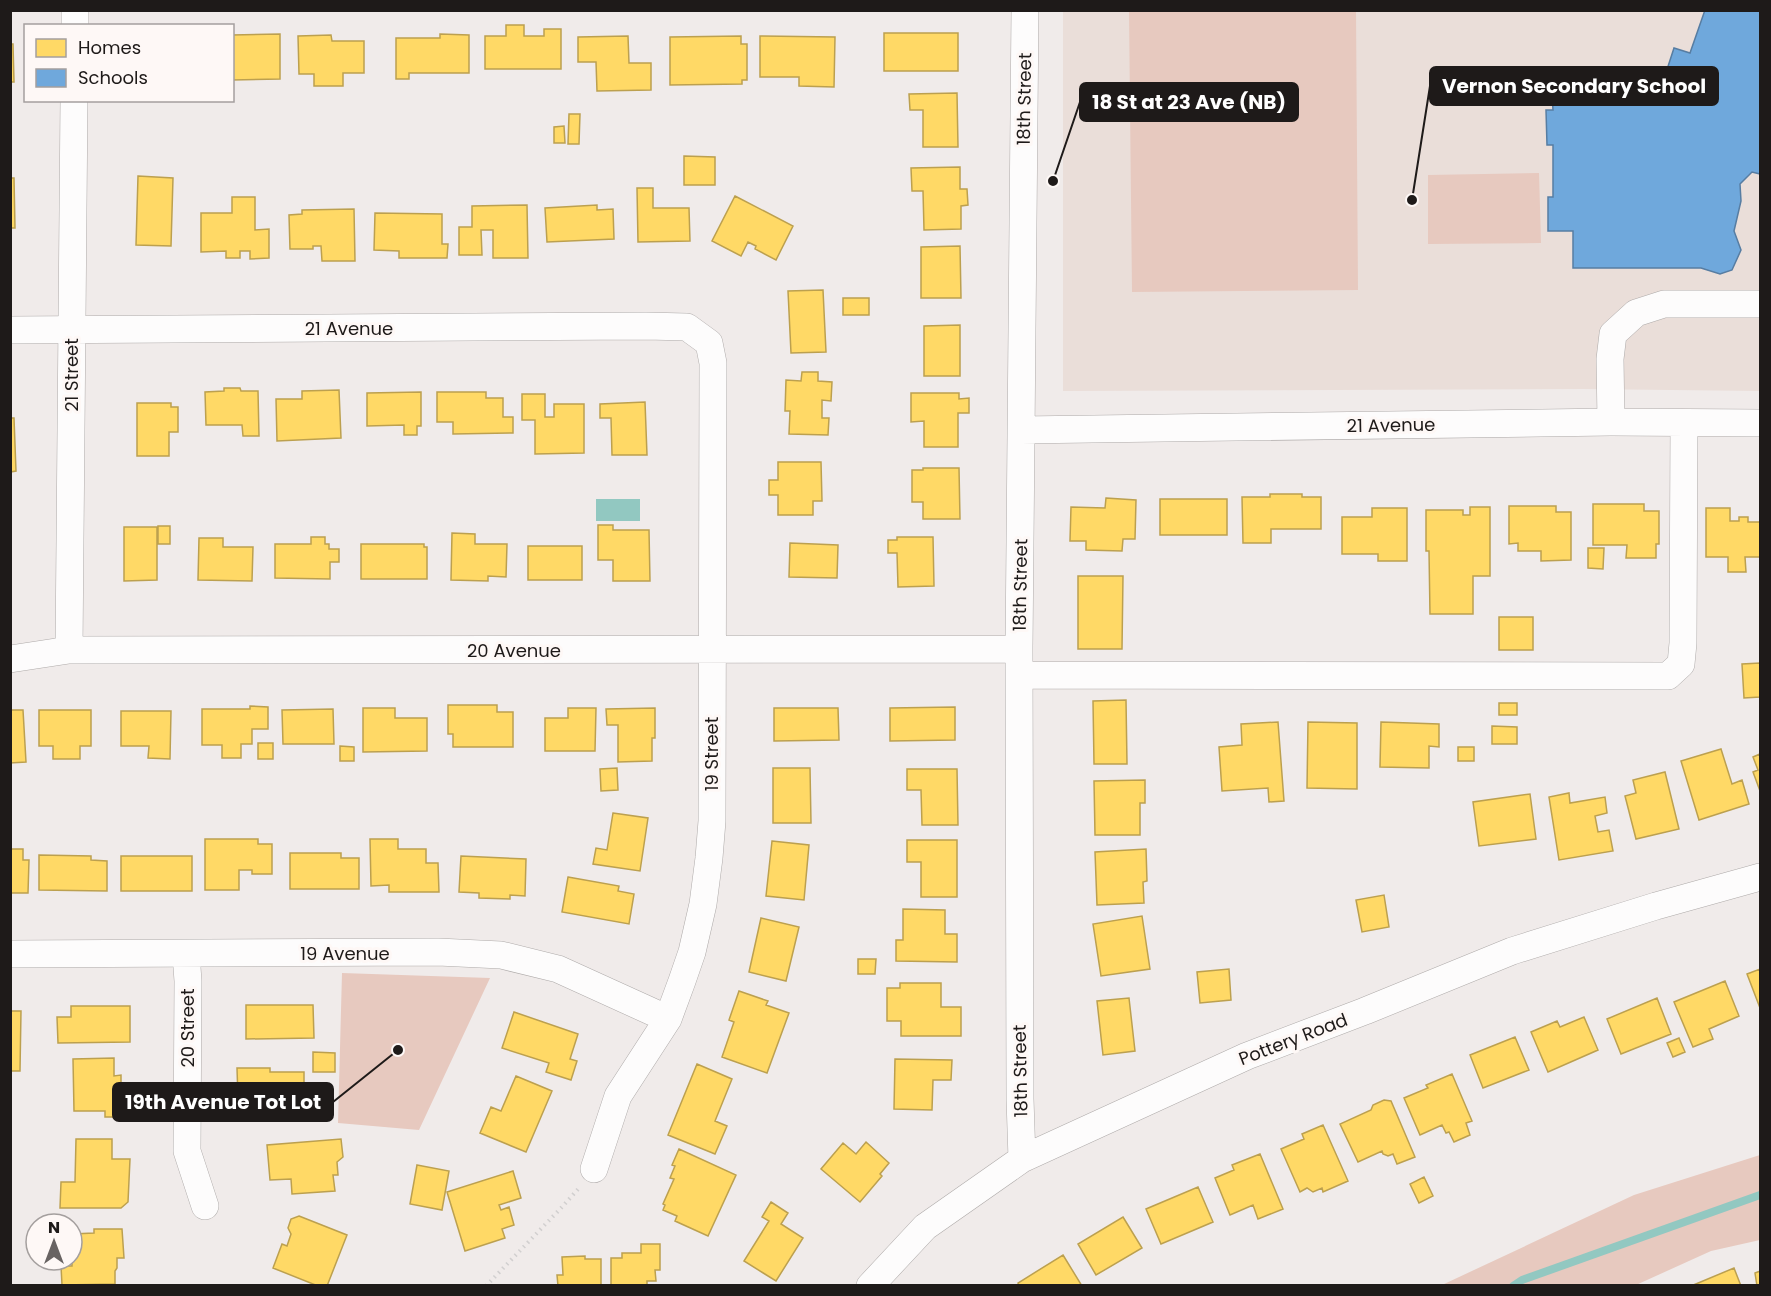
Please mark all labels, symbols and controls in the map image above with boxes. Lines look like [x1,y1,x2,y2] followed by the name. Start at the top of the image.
[24,24,234,102] legend
[78,35,141,60] text: Homes
[1011,52,1037,146] street label: 18th Street
[78,65,148,90] text: Schools
[1430,67,1718,105] callout: Vernon Secondary School
[1442,72,1706,100] text: Vernon Secondary School
[1080,83,1298,121] callout: 18 St at 23 Ave (NB)
[1092,88,1286,116] text: 18 St at 23 Ave (NB)
[305,316,393,341] street label: 21 Avenue
[59,338,84,412] street label: 21 Street
[1347,412,1435,438] street label: 21 Avenue
[1007,538,1033,632] street label: 18th Street
[467,638,561,663] street label: 20 Avenue
[699,717,724,791] street label: 19 Street
[300,941,390,966] street label: 19 Avenue
[175,988,200,1068] street label: 20 Street
[1235,1007,1351,1071] street label: Pottery Road
[1007,1024,1033,1118] street label: 18th Street
[113,1083,333,1121] callout: 19th Avenue Tot Lot
[125,1088,321,1116] text: 19th Avenue Tot Lot
[24,1212,84,1272] north arrow
[48,1216,60,1239] text: N

